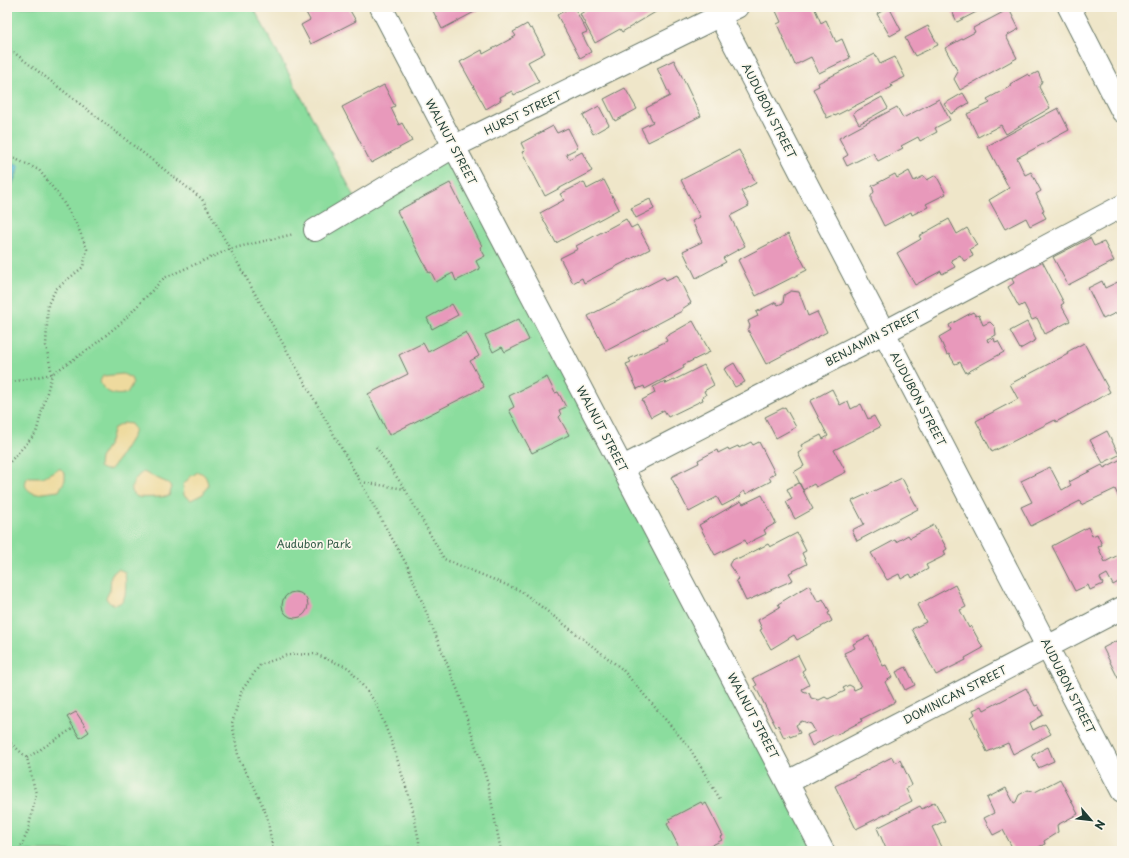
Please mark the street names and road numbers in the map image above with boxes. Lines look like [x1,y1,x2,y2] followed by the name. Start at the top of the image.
[738,60,801,162] street label: AUDUBON STREET
[481,86,565,139] street label: HURST STREET
[422,96,482,188] street label: WALNUT STREET
[822,305,924,370] street label: BENJAMIN STREET
[886,348,951,449] street label: AUDUBON STREET
[573,383,633,475] street label: WALNUT STREET
[1037,635,1100,737] street label: AUDUBON STREET
[900,661,1010,728] street label: DOMINICAN STREET
[724,670,784,762] street label: WALNUT STREET

